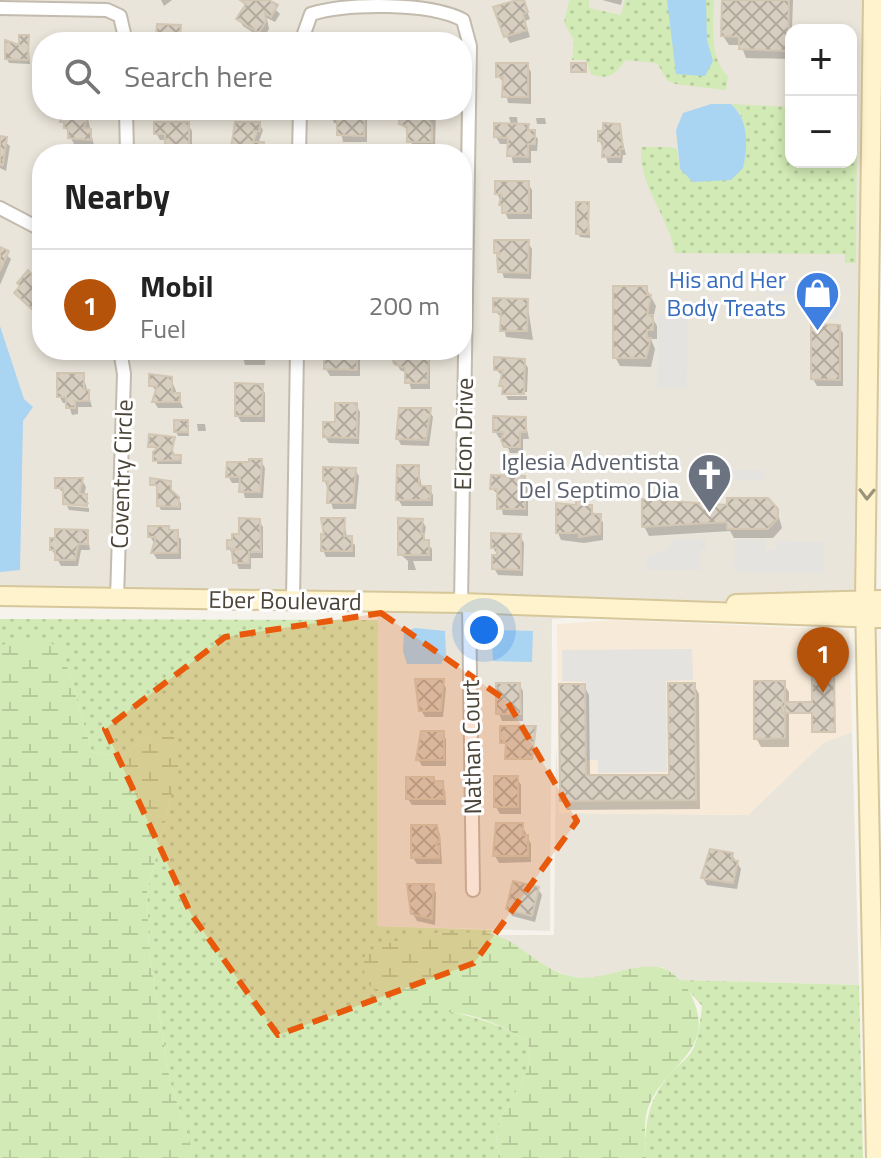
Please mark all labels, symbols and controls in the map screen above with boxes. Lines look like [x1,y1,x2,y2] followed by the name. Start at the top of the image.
[785,24,857,168] map controls
[785,24,857,96] button: +
[32,32,472,120] search box
[124,53,273,99] text: Search here
[60,54,104,98] icon: search
[785,96,857,168] button: −
[64,170,170,222] text: Nearby
[667,261,786,325] place label: His and Her Body Treats
[140,263,214,309] text: Mobil
[793,269,841,332] shop icon: His and Her Body Treats
[83,286,97,325] text: 1
[369,286,440,325] text: 200 m
[140,309,186,348] text: Fuel
[444,377,482,491] street label: Elcon Drive
[100,399,142,549] street label: Coventry Circle
[501,443,679,507] place label: Iglesia Adventista Del Septimo Dia
[686,451,734,514] church icon: Iglesia Adventista Del Septimo Dia
[858,488,875,501] one-way arrow
[208,581,362,619] street label: Eber Boulevard
[464,610,504,650] your location
[797,627,849,693] pin: 1
[452,679,490,815] street label: Nathan Court

